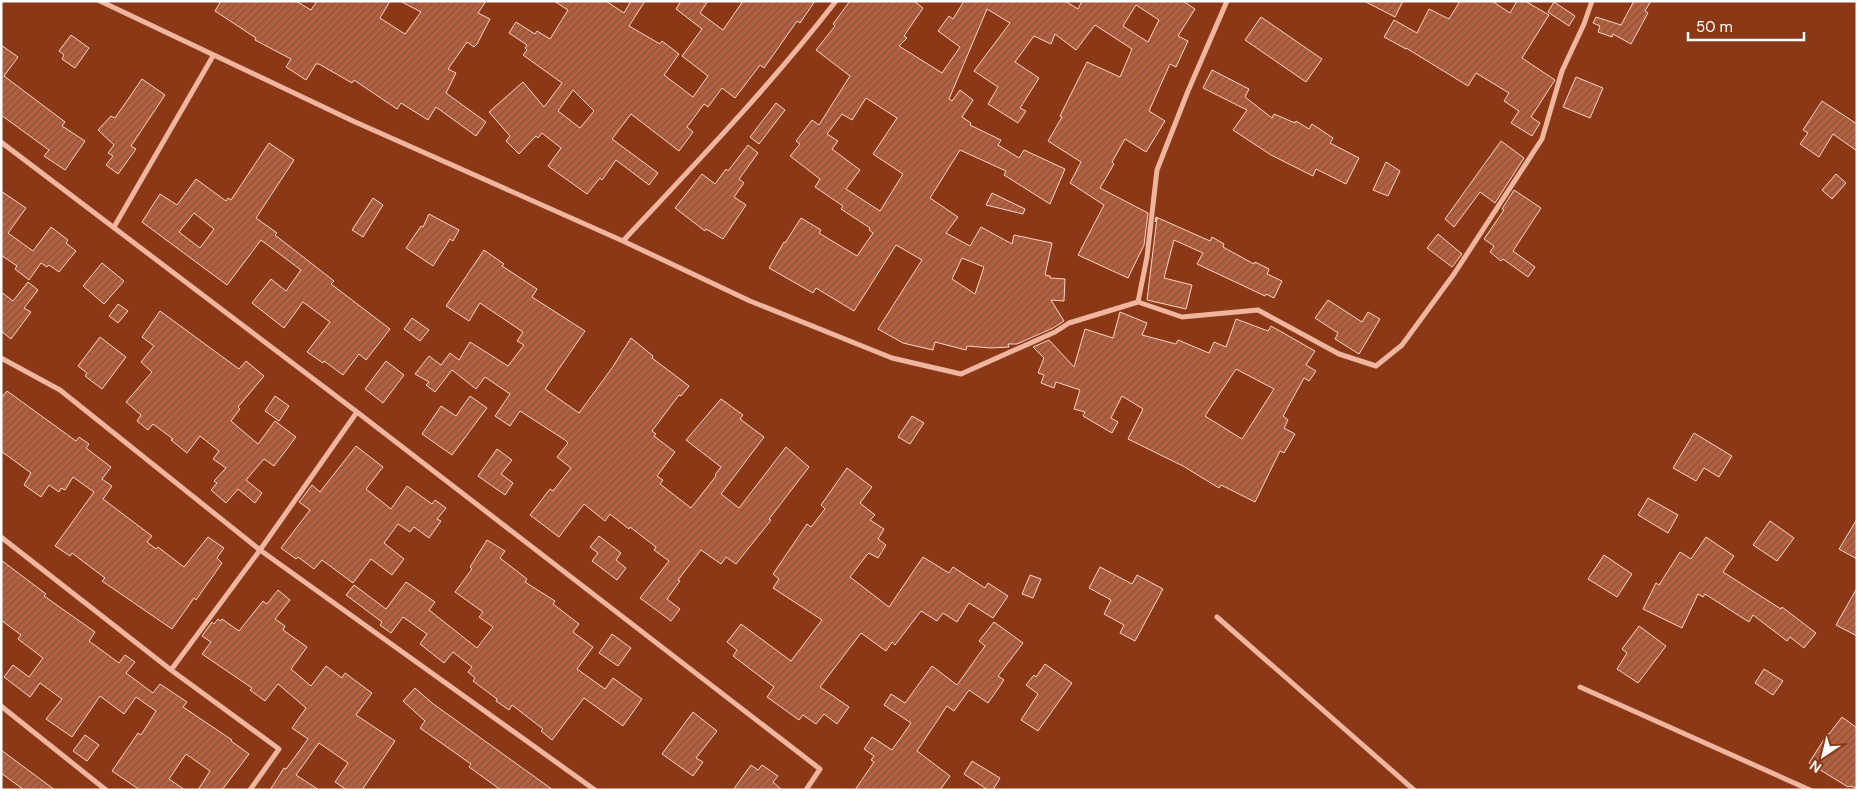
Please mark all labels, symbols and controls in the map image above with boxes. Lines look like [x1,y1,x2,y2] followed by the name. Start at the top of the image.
[1688,10,1804,42] scale bar
[1696,17,1733,37] text: 50 m
[1798,731,1848,781] north arrow
[1806,756,1825,777] text: N

